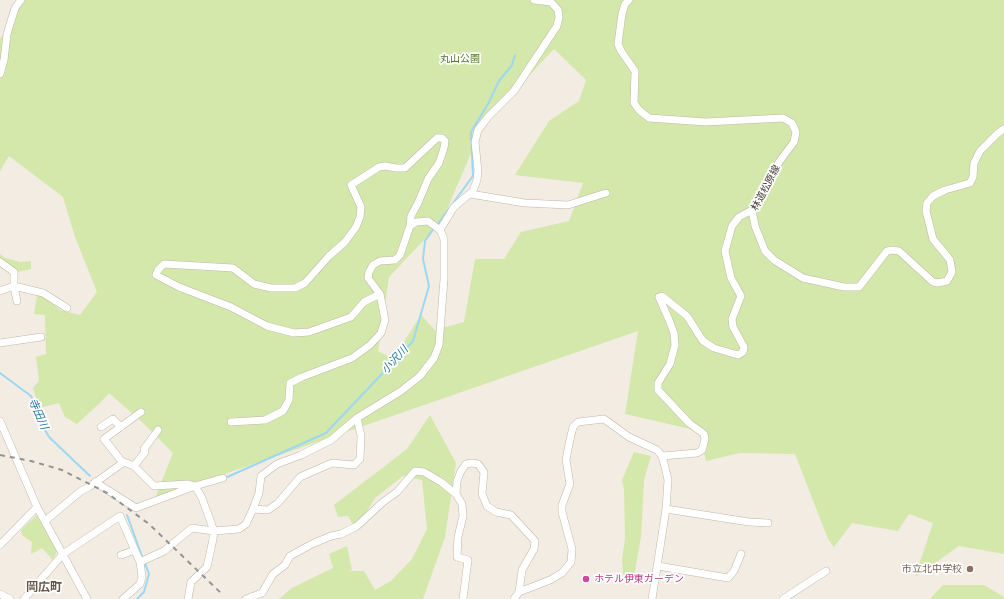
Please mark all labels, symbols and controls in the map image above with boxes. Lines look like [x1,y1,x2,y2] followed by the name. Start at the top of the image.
[440,53,480,65] park label: 丸山公園
[749,163,783,213] street label: 林道松原線
[379,343,411,377] water label: 小沢川
[25,396,51,432] water label: 寺田川
[902,563,962,575] place label: 市立北中学校
[965,564,975,574] marker: 市立北中学校
[594,573,684,585] place label: ホテル伊東ガーデン
[581,574,591,584] marker: ホテル伊東ガーデン
[26,581,62,595] district label: 岡広町

